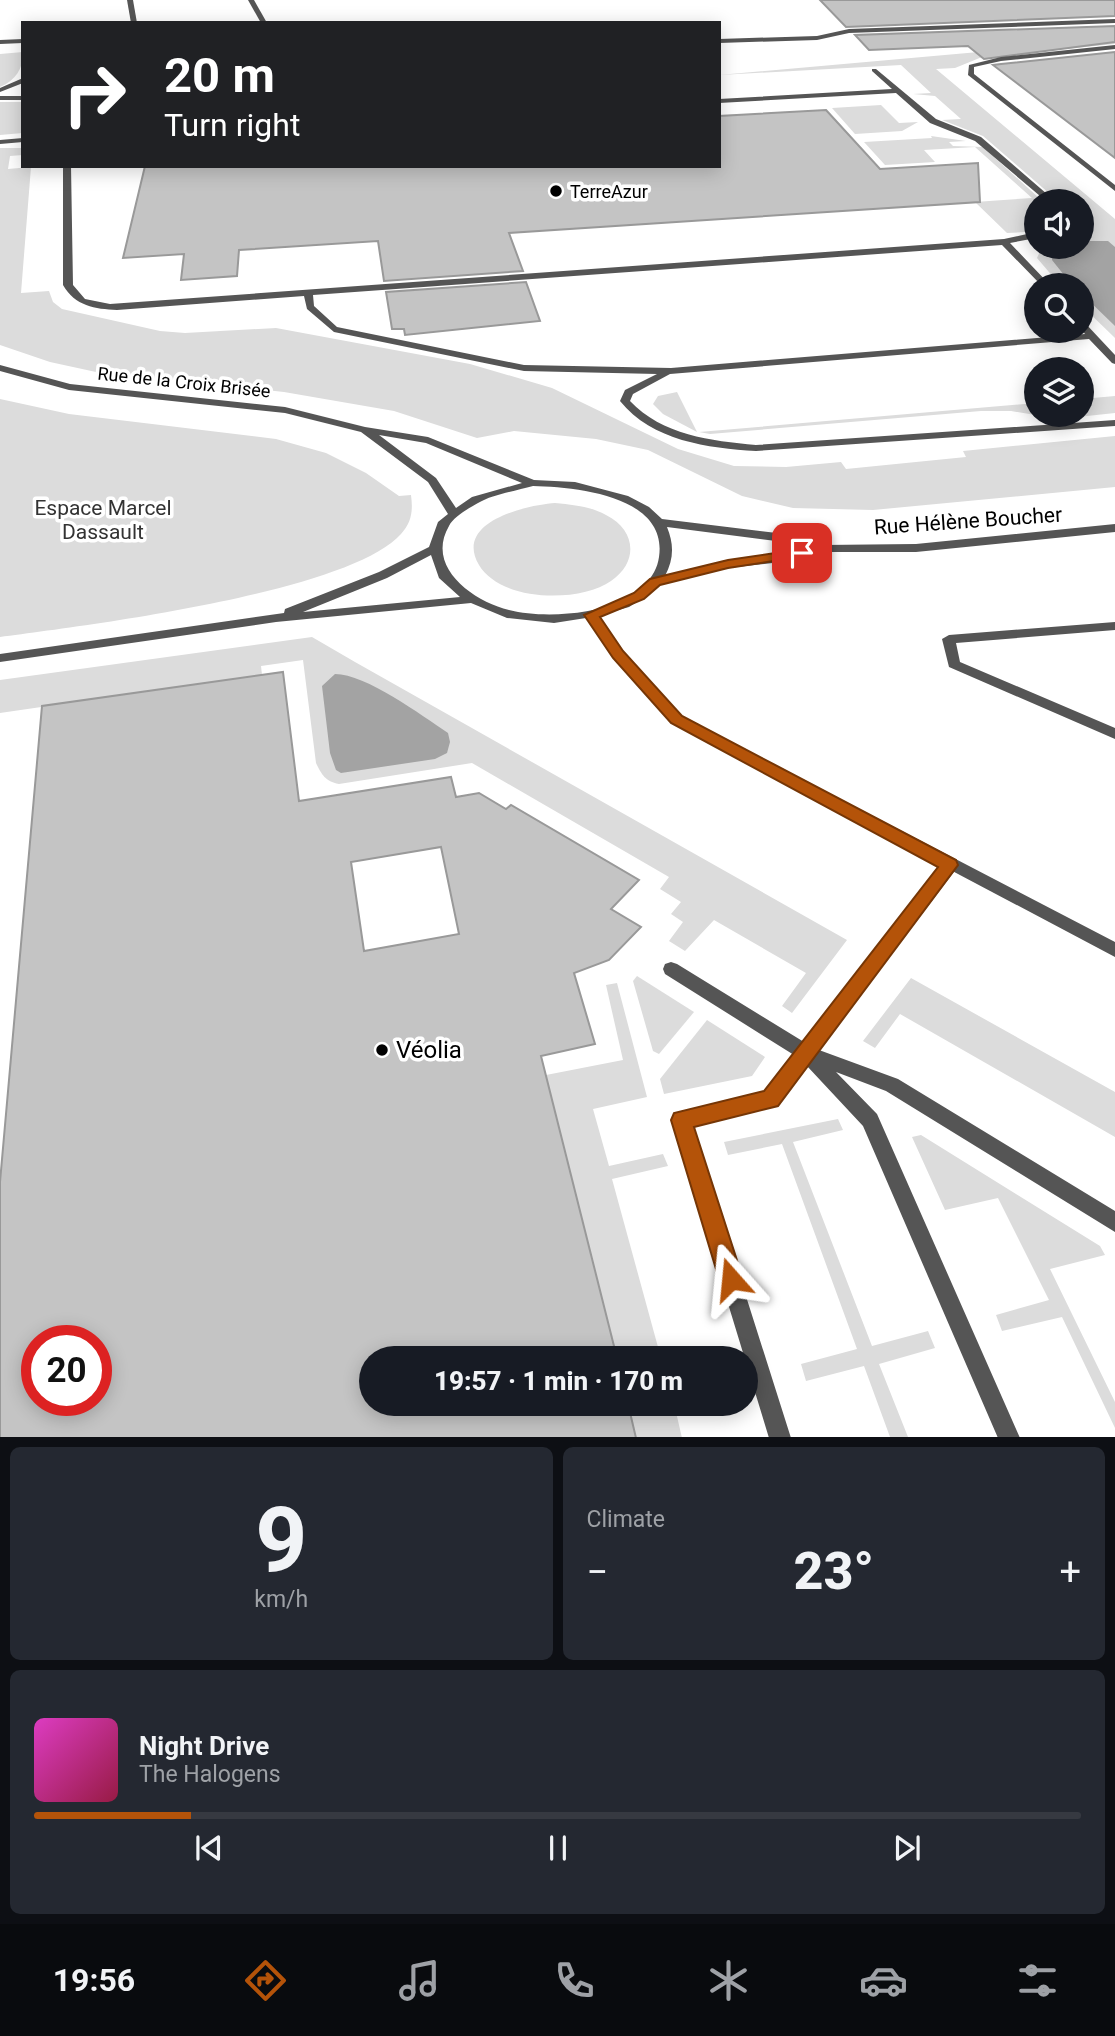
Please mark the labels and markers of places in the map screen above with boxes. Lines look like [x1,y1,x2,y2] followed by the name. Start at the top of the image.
[570,181,648,202] place label: TerreAzur
[548,183,564,199] marker: TerreAzur
[772,523,832,583] pin
[396,1036,462,1064] place label: Véolia
[374,1042,390,1058] marker: Véolia

